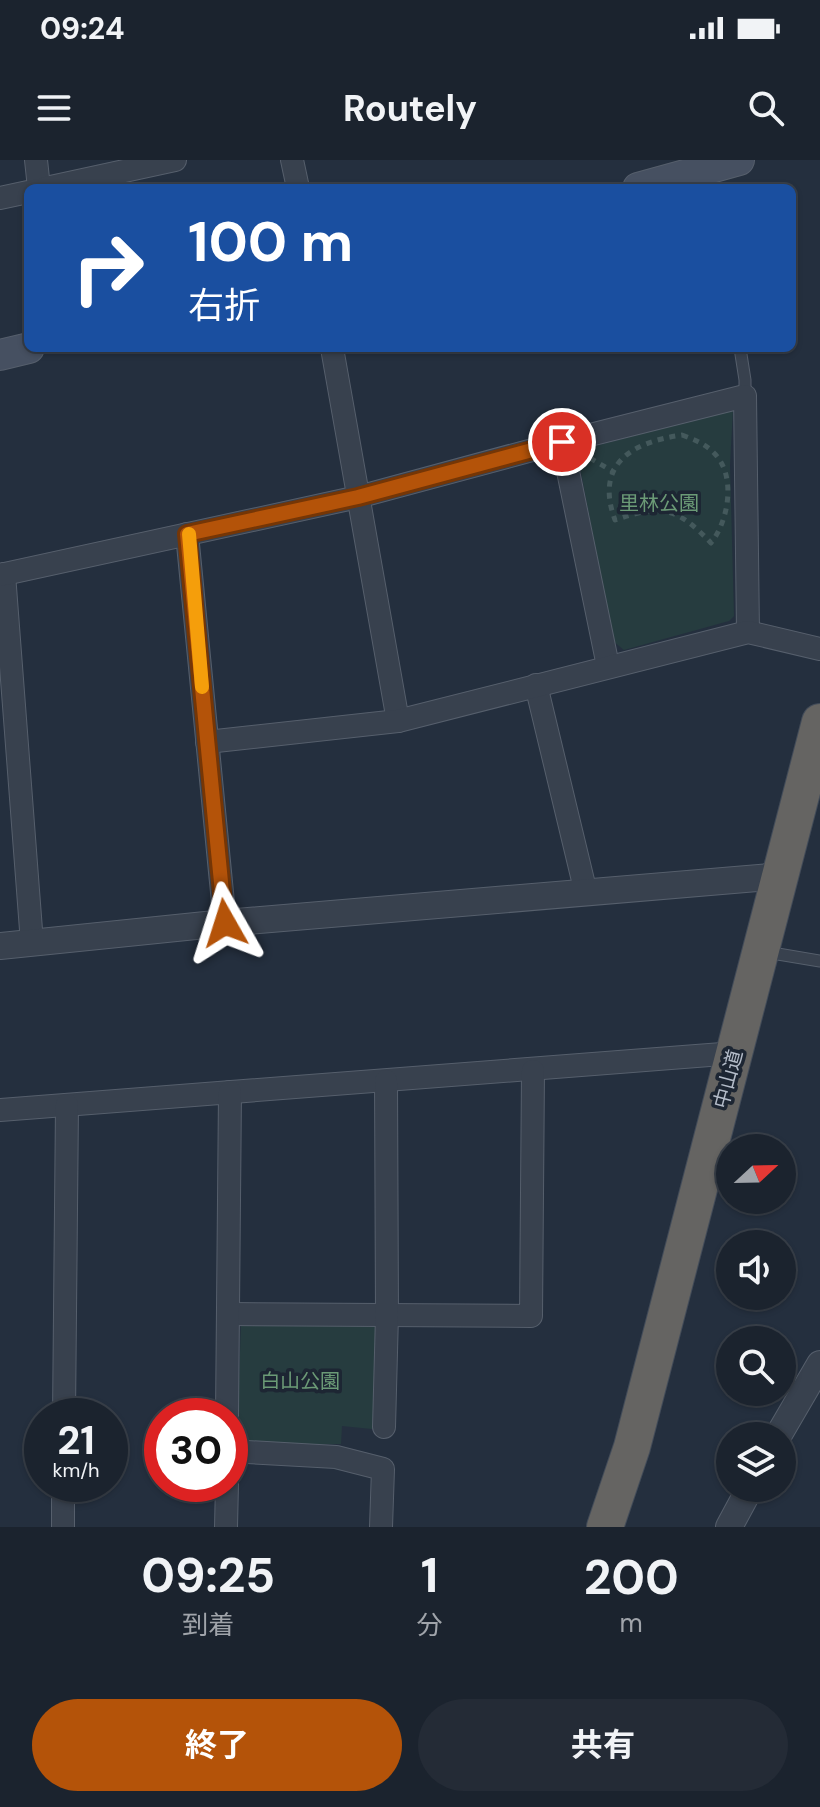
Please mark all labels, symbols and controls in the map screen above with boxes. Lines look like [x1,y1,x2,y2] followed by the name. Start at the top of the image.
[40,9,124,48] text: 09:24
[343,85,477,132] text: Routely
[32,86,76,130] icon: menu
[744,86,788,130] icon: search
[188,205,353,278] text: 100 m
[56,216,160,320] icon: right
[188,282,260,329] text: 右折
[528,408,596,476] pin
[540,420,584,464] icon: arrive
[619,490,699,516] park label: 里林公園
[183,881,267,965] position arrow
[708,1047,748,1111] street label: 中山道
[716,1134,796,1214] north arrow
[716,1134,796,1502] map controls
[716,1230,796,1310] button: sound
[716,1326,796,1406] button: search
[260,1368,340,1394] park label: 白山公園
[144,1398,248,1502] speed limit sign: 30
[57,1414,95,1466] text: 21
[716,1422,796,1502] button: layers
[52,1457,100,1483] text: km/h
[141,1544,275,1607] text: 09:25
[421,1544,438,1607] text: 1
[584,1546,679,1609] text: 200
[620,1606,643,1640] text: m
[182,1608,234,1642] text: 到着
[416,1608,442,1642] text: 分
[32,1699,402,1791] button: 終了
[418,1699,788,1791] button: 共有

